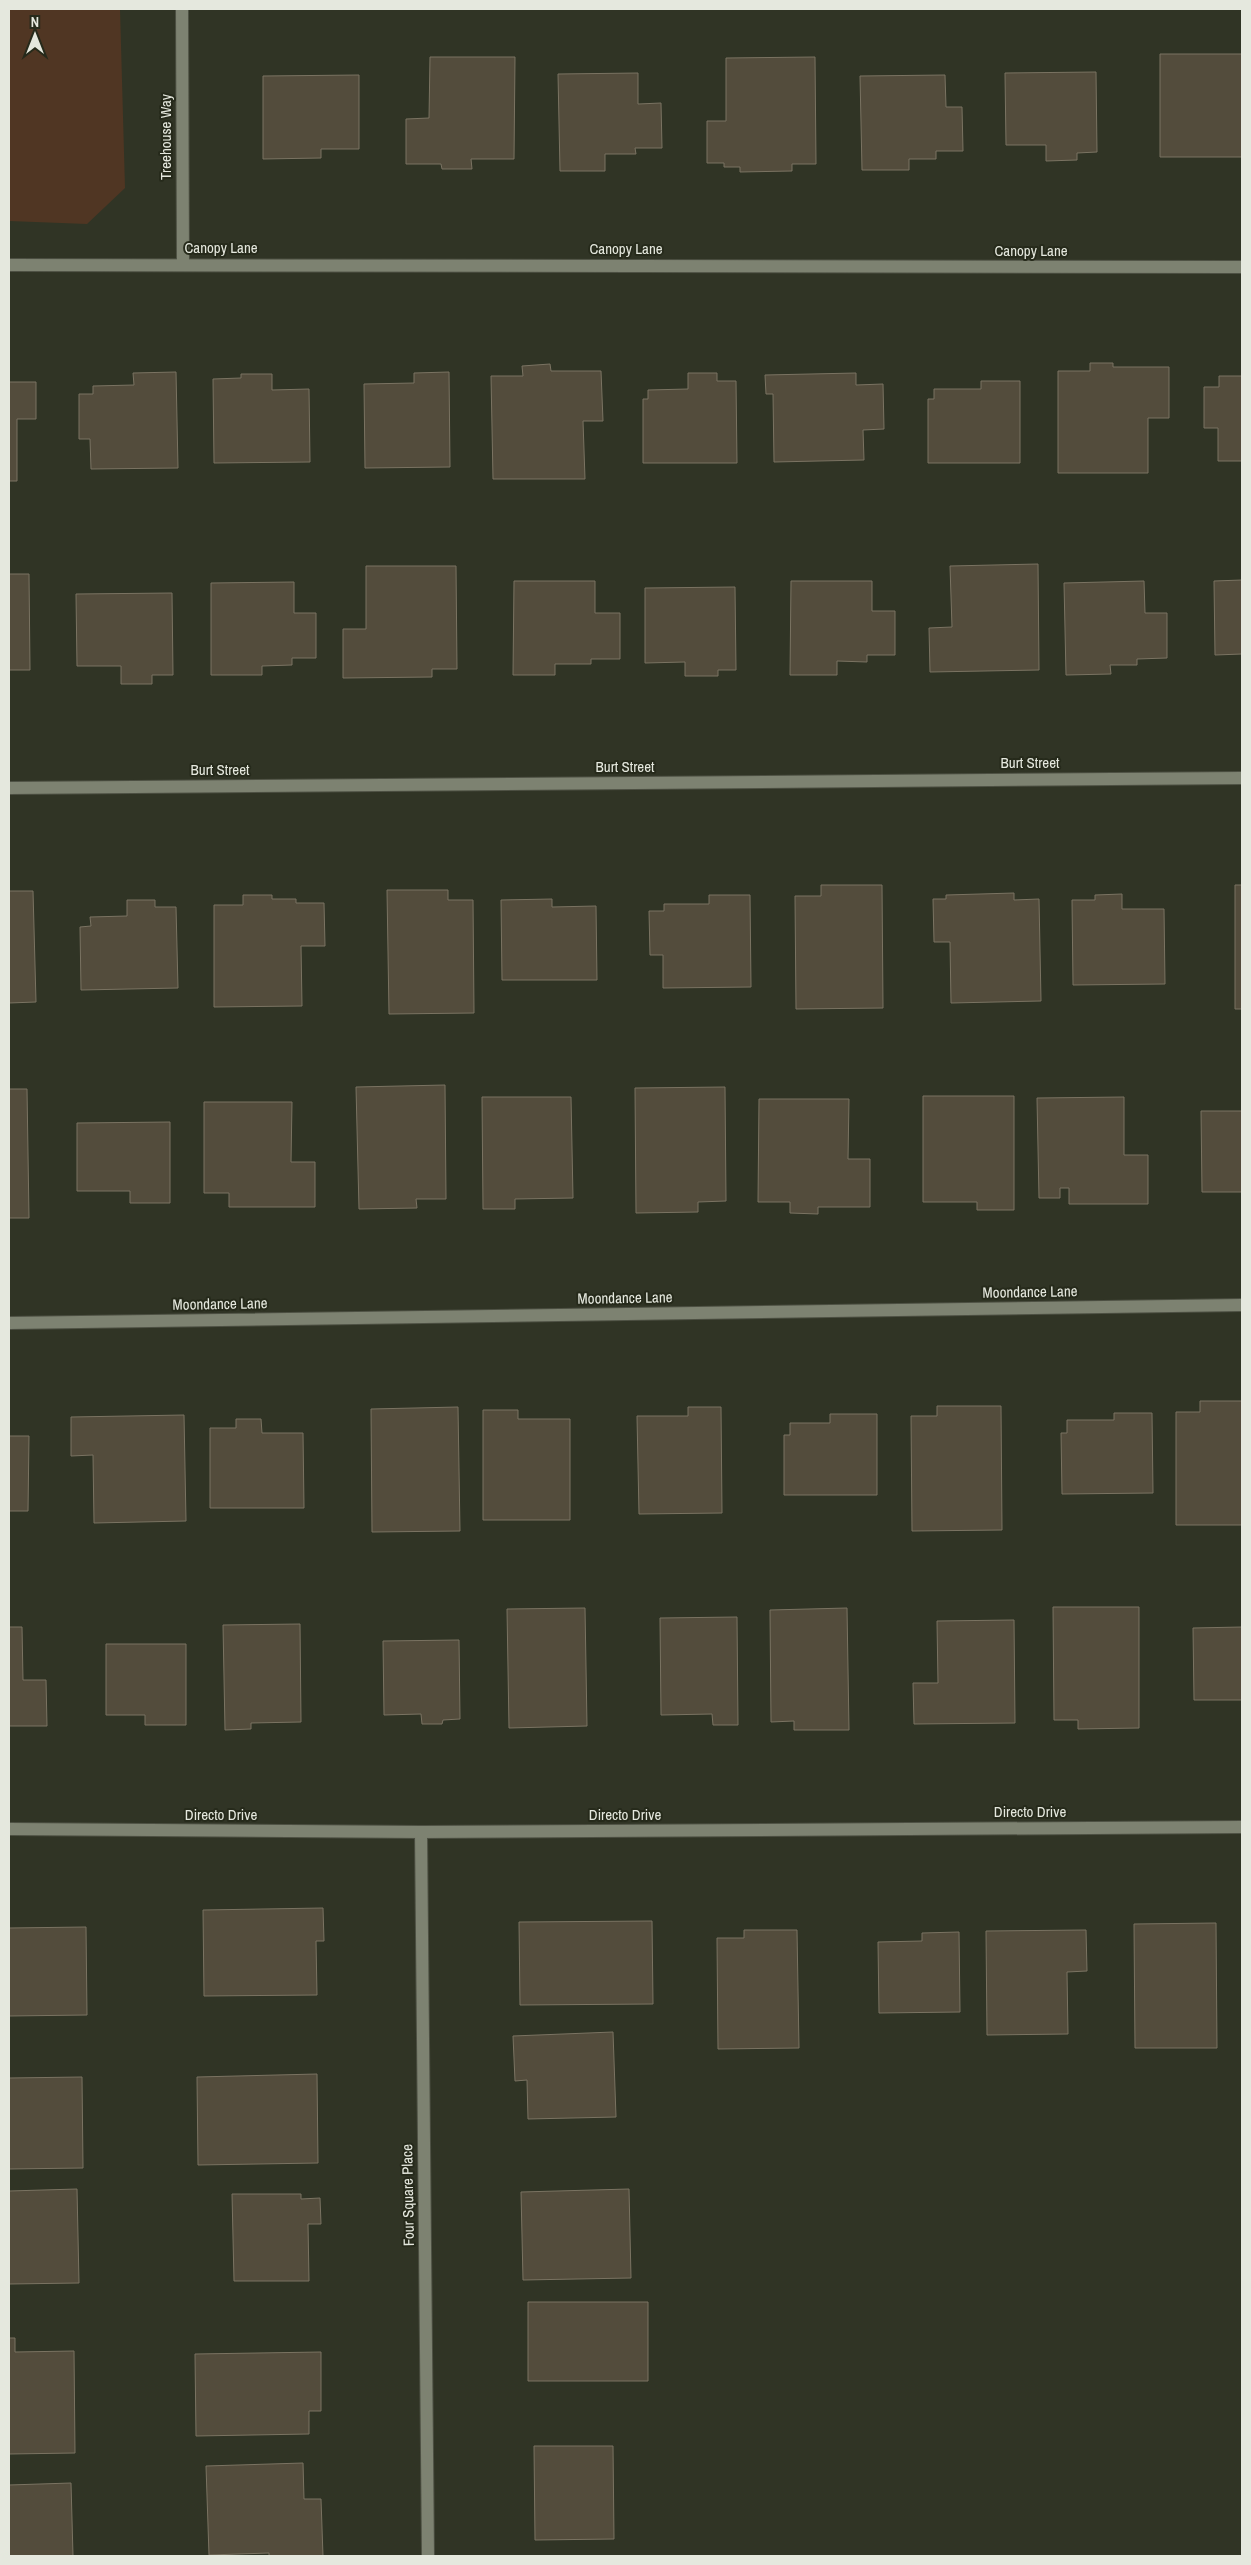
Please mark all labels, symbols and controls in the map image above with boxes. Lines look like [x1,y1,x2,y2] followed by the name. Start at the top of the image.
[10,10,60,60] north arrow
[31,13,39,31] text: N
[155,93,176,180] street label: Treehouse Way
[184,237,258,258] street label: Canopy Lane
[589,238,663,259] street label: Canopy Lane
[994,240,1068,261] street label: Canopy Lane
[1001,752,1060,773] street label: Burt Street
[596,756,655,777] street label: Burt Street
[191,759,250,780] street label: Burt Street
[982,1280,1078,1303] street label: Moondance Lane
[577,1286,673,1309] street label: Moondance Lane
[172,1292,268,1315] street label: Moondance Lane
[994,1801,1066,1822] street label: Directo Drive
[185,1804,257,1825] street label: Directo Drive
[589,1804,661,1825] street label: Directo Drive
[396,2144,419,2246] street label: Four Square Place

